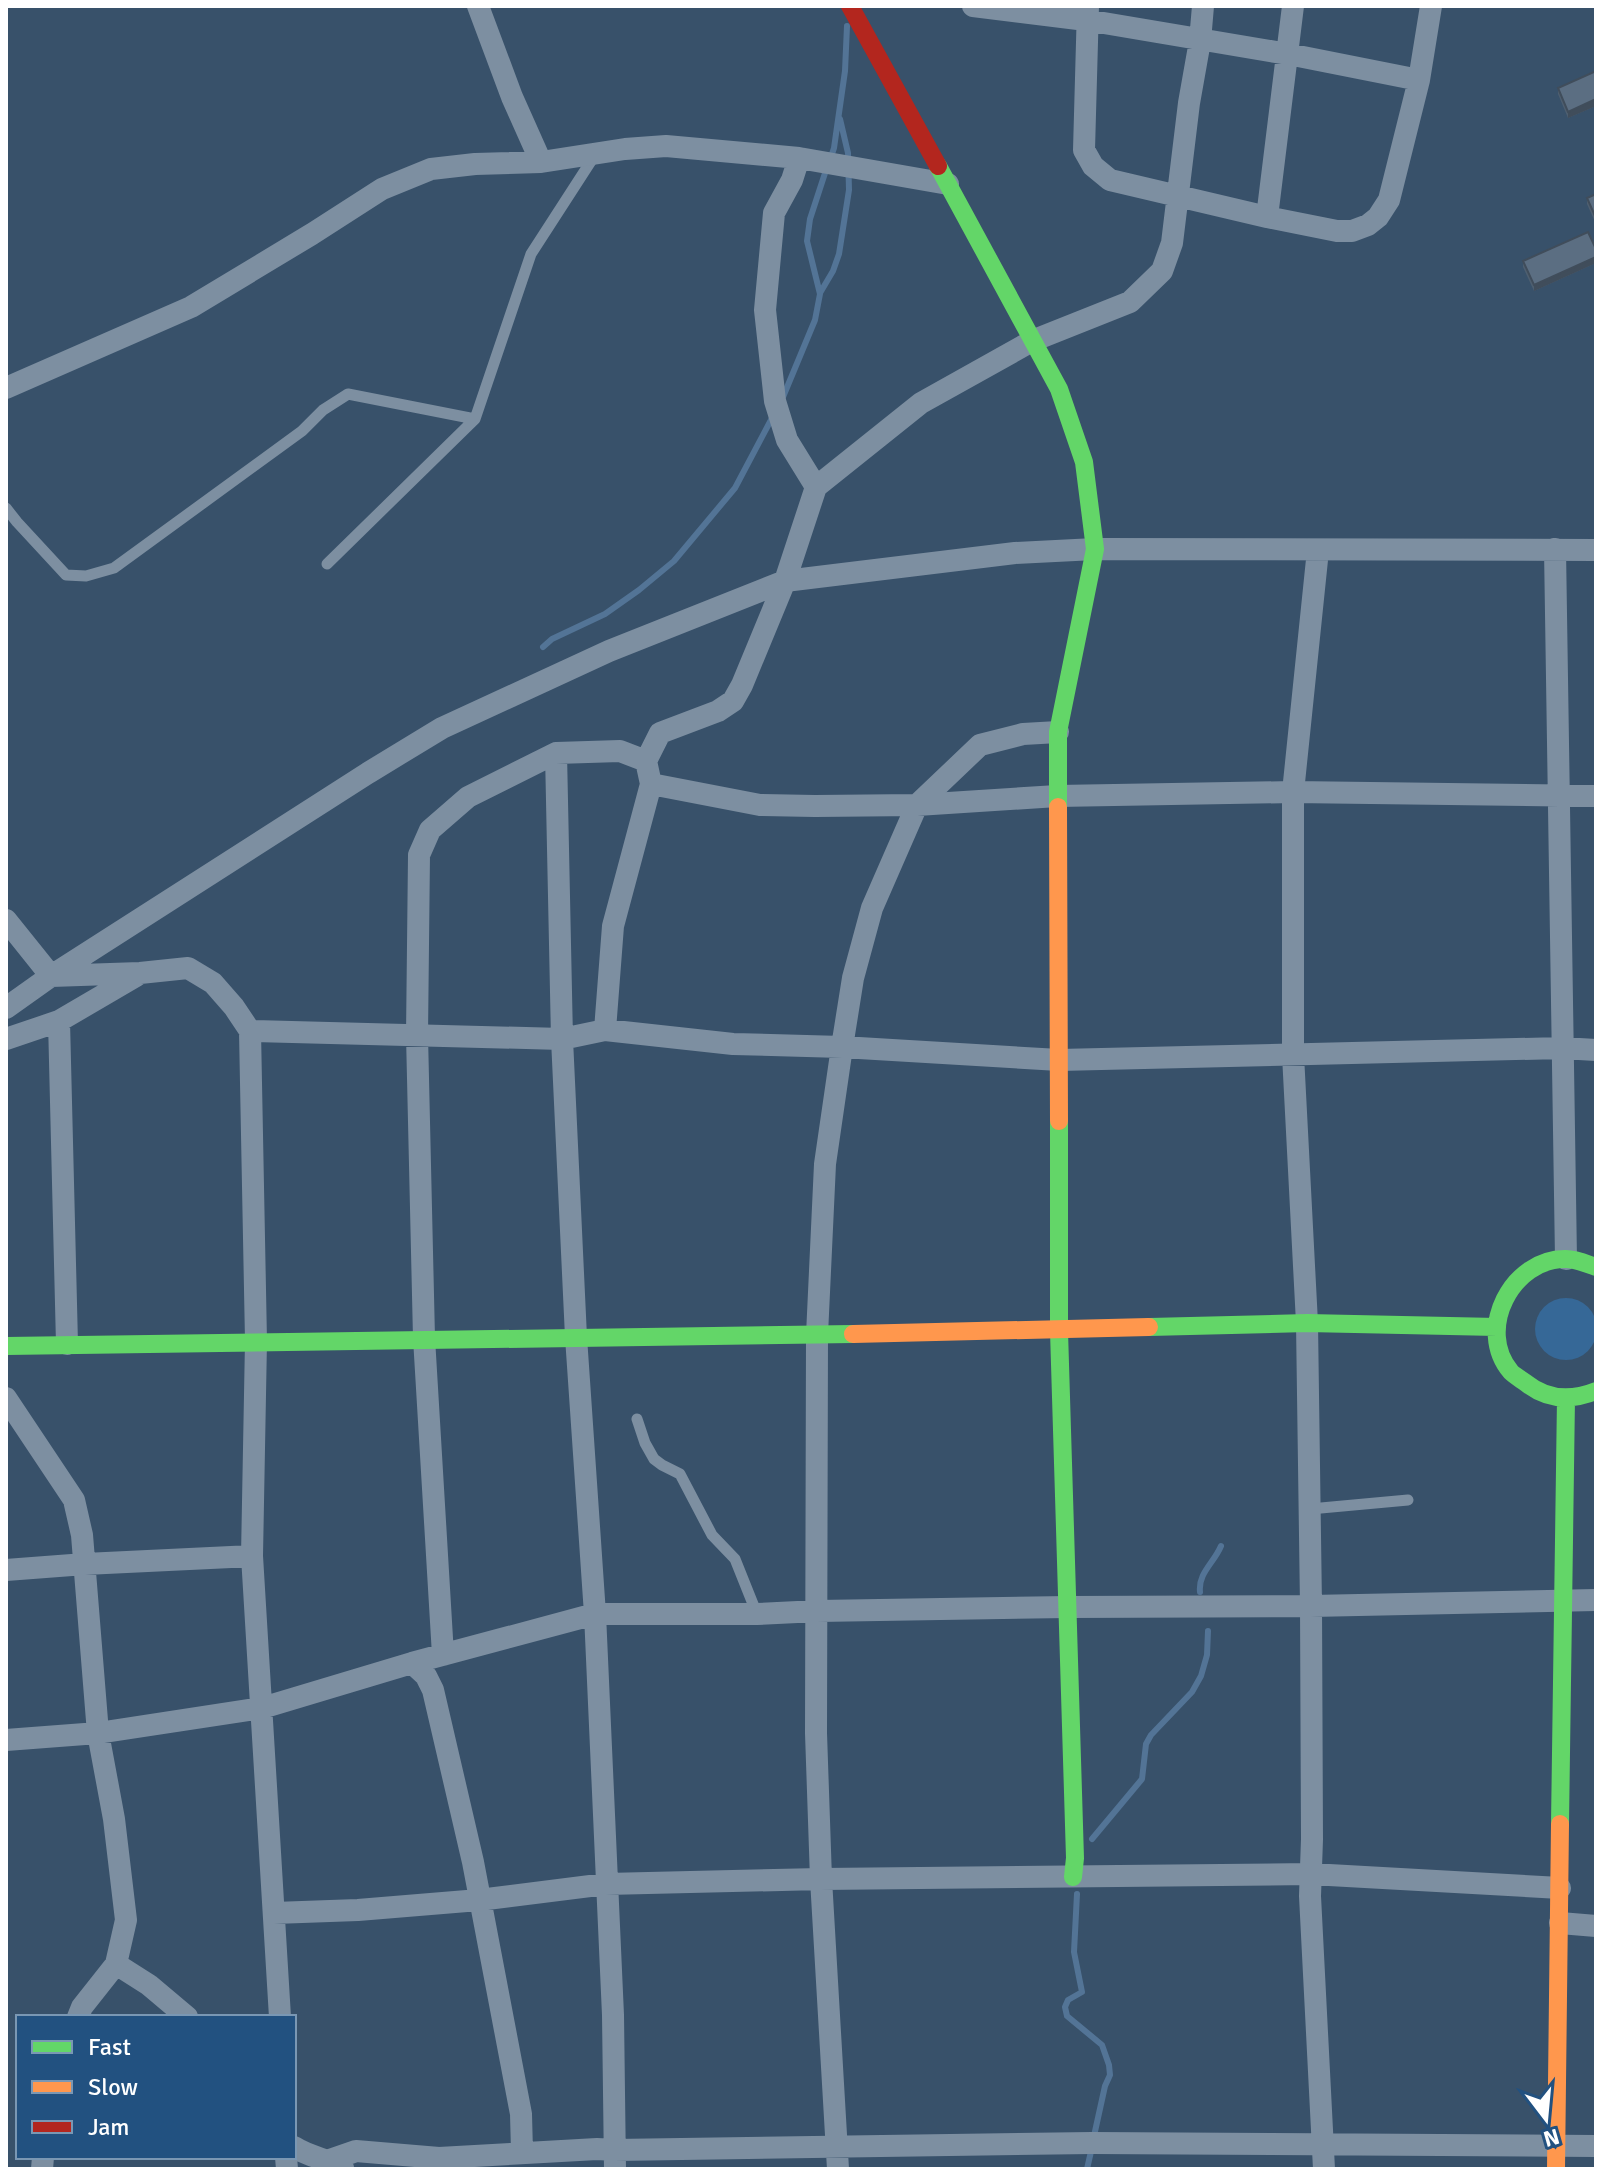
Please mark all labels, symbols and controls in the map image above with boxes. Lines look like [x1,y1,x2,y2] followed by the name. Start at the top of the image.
[16,2015,296,2159] legend
[88,2032,131,2062] text: Fast
[88,2072,138,2102] text: Slow
[1506,2079,1586,2159] north arrow
[88,2112,129,2142] text: Jam
[1540,2123,1562,2153] text: N

